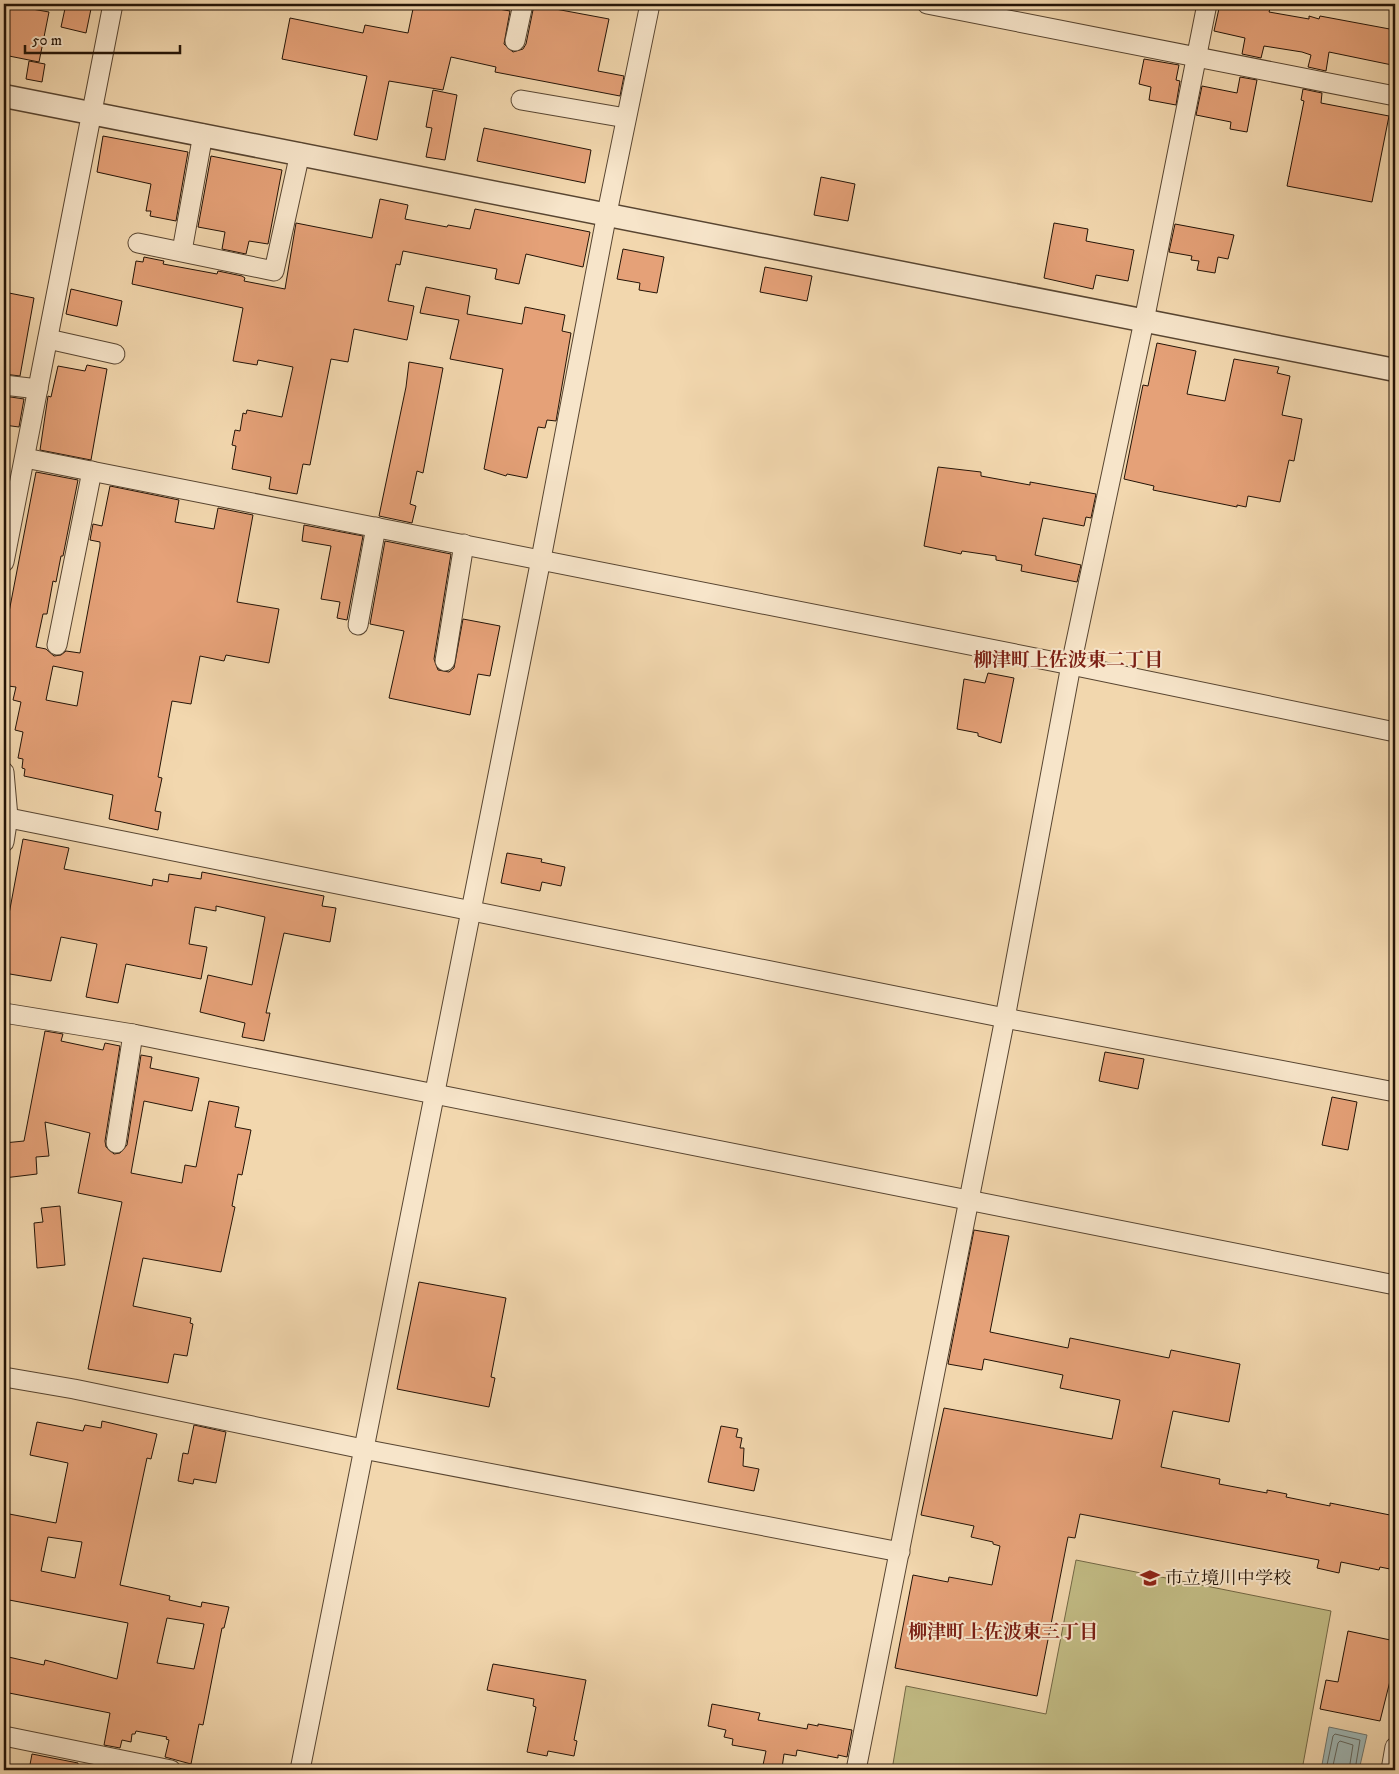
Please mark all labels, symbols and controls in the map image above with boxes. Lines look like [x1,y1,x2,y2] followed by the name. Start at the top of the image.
[25,22,180,54] scale bar
[32,31,62,50] text: 50 m
[973,649,1163,672] district label: 柳津町上佐波東二丁目
[1139,1567,1161,1589] school or university icon: 市立境川中学校
[1165,1568,1291,1590] place label: 市立境川中学校
[908,1621,1098,1644] district label: 柳津町上佐波東三丁目

